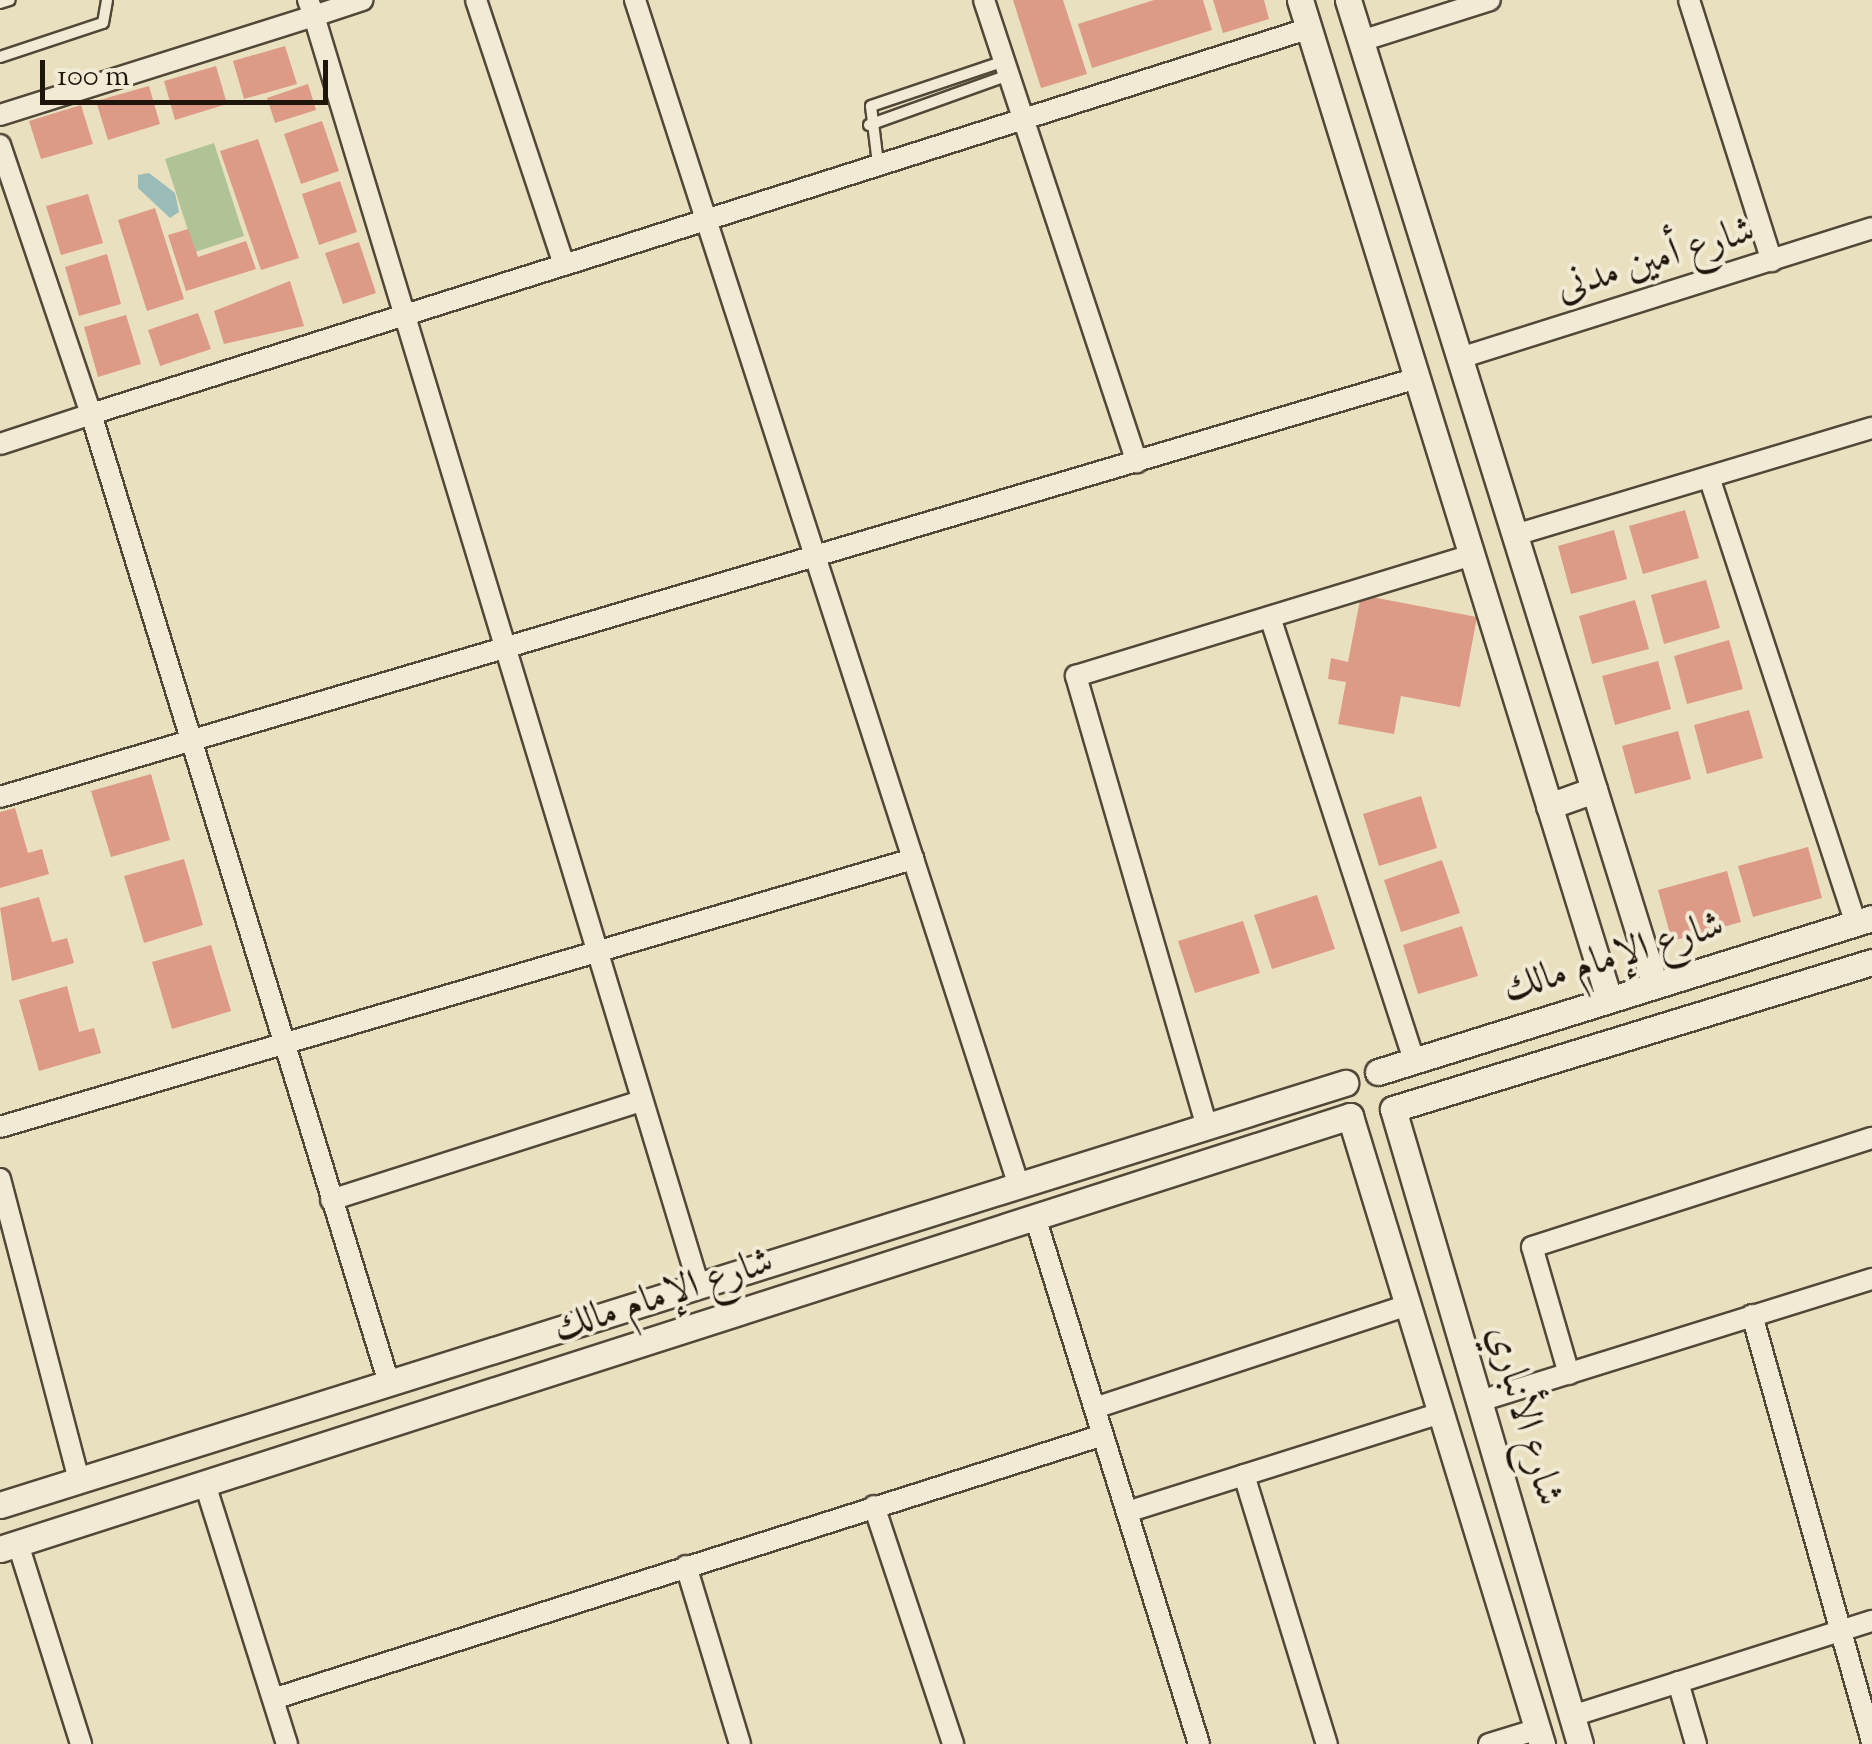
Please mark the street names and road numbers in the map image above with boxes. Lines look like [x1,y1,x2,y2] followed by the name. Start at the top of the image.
[1551,208,1761,314] street label: شارع أمين مدنى
[1498,903,1730,1015] street label: شارع الإمام مالك
[548,1239,780,1355] street label: شارع الإمام مالك
[1474,1320,1572,1512] street label: شارع الأنباري

